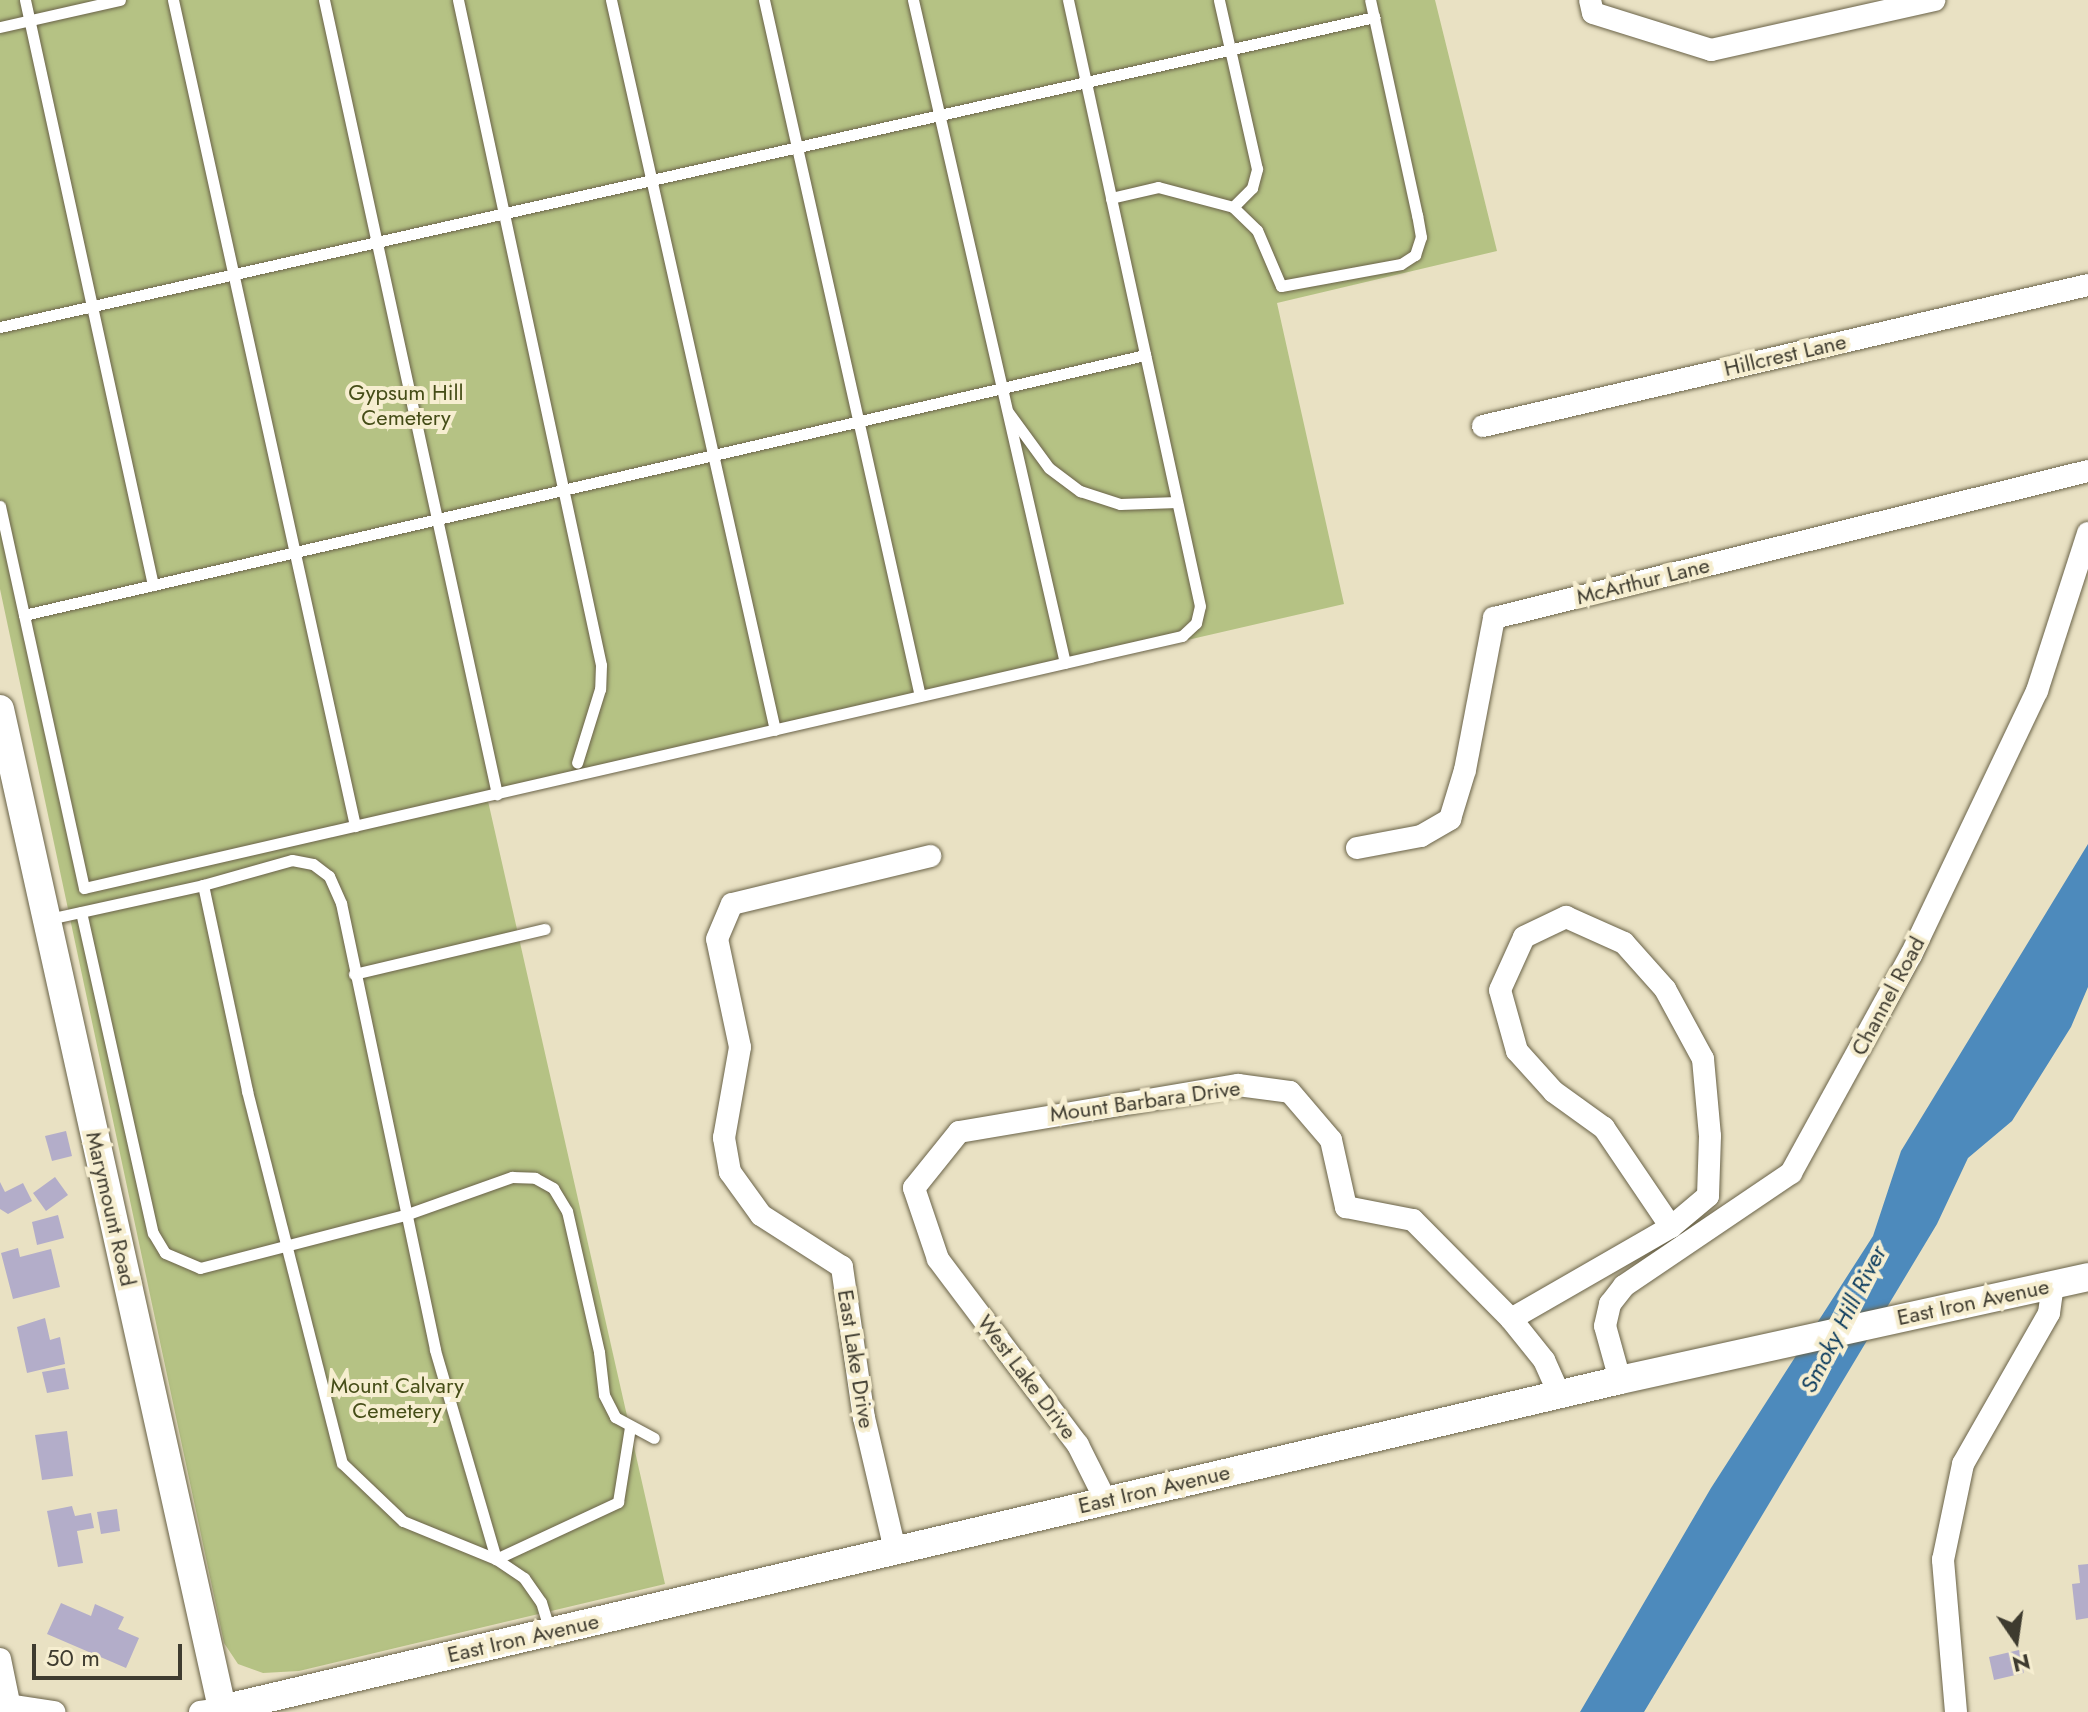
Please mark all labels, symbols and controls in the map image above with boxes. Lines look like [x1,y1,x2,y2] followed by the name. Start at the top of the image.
[1721,328,1849,382] street label: Hillcrest Lane
[348,379,464,430] park label: Gypsum Hill Cemetery
[1574,552,1712,610] street label: McArthur Lane
[1846,932,1930,1060] street label: Channel Road
[1048,1075,1242,1127] street label: Mount Barbara Drive
[80,1129,142,1289] street label: Marymount Road
[1794,1241,1892,1397] water label: Smoky Hill River
[1895,1273,2051,1331] street label: East Iron Avenue
[832,1288,880,1430] street label: East Lake Drive
[972,1310,1082,1444] street label: West Lake Drive
[330,1372,464,1424] park label: Mount Calvary Cemetery
[1076,1459,1232,1519] street label: East Iron Avenue
[1976,1600,2056,1680] north arrow
[445,1608,601,1668] street label: East Iron Avenue
[36,1628,186,1678] scale bar
[46,1640,100,1675] text: 50 m
[2009,1646,2034,1681] text: N

